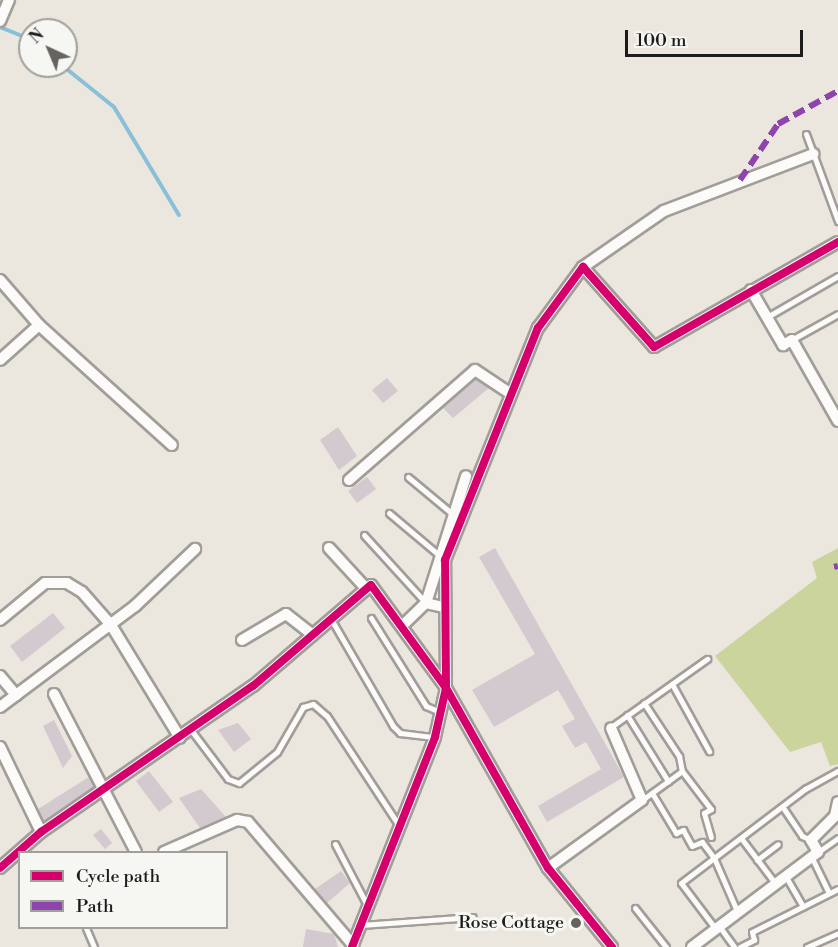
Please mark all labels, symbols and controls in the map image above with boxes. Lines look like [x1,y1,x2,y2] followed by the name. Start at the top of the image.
[18,18,78,78] north arrow
[628,18,806,56] scale bar
[25,25,48,48] text: N
[636,29,687,52] text: 100 m
[18,851,228,929] legend
[76,865,160,888] text: Cycle path
[76,895,114,918] text: Path
[458,912,564,934] place label: Rose Cottage
[569,916,583,930] marker: Rose Cottage

